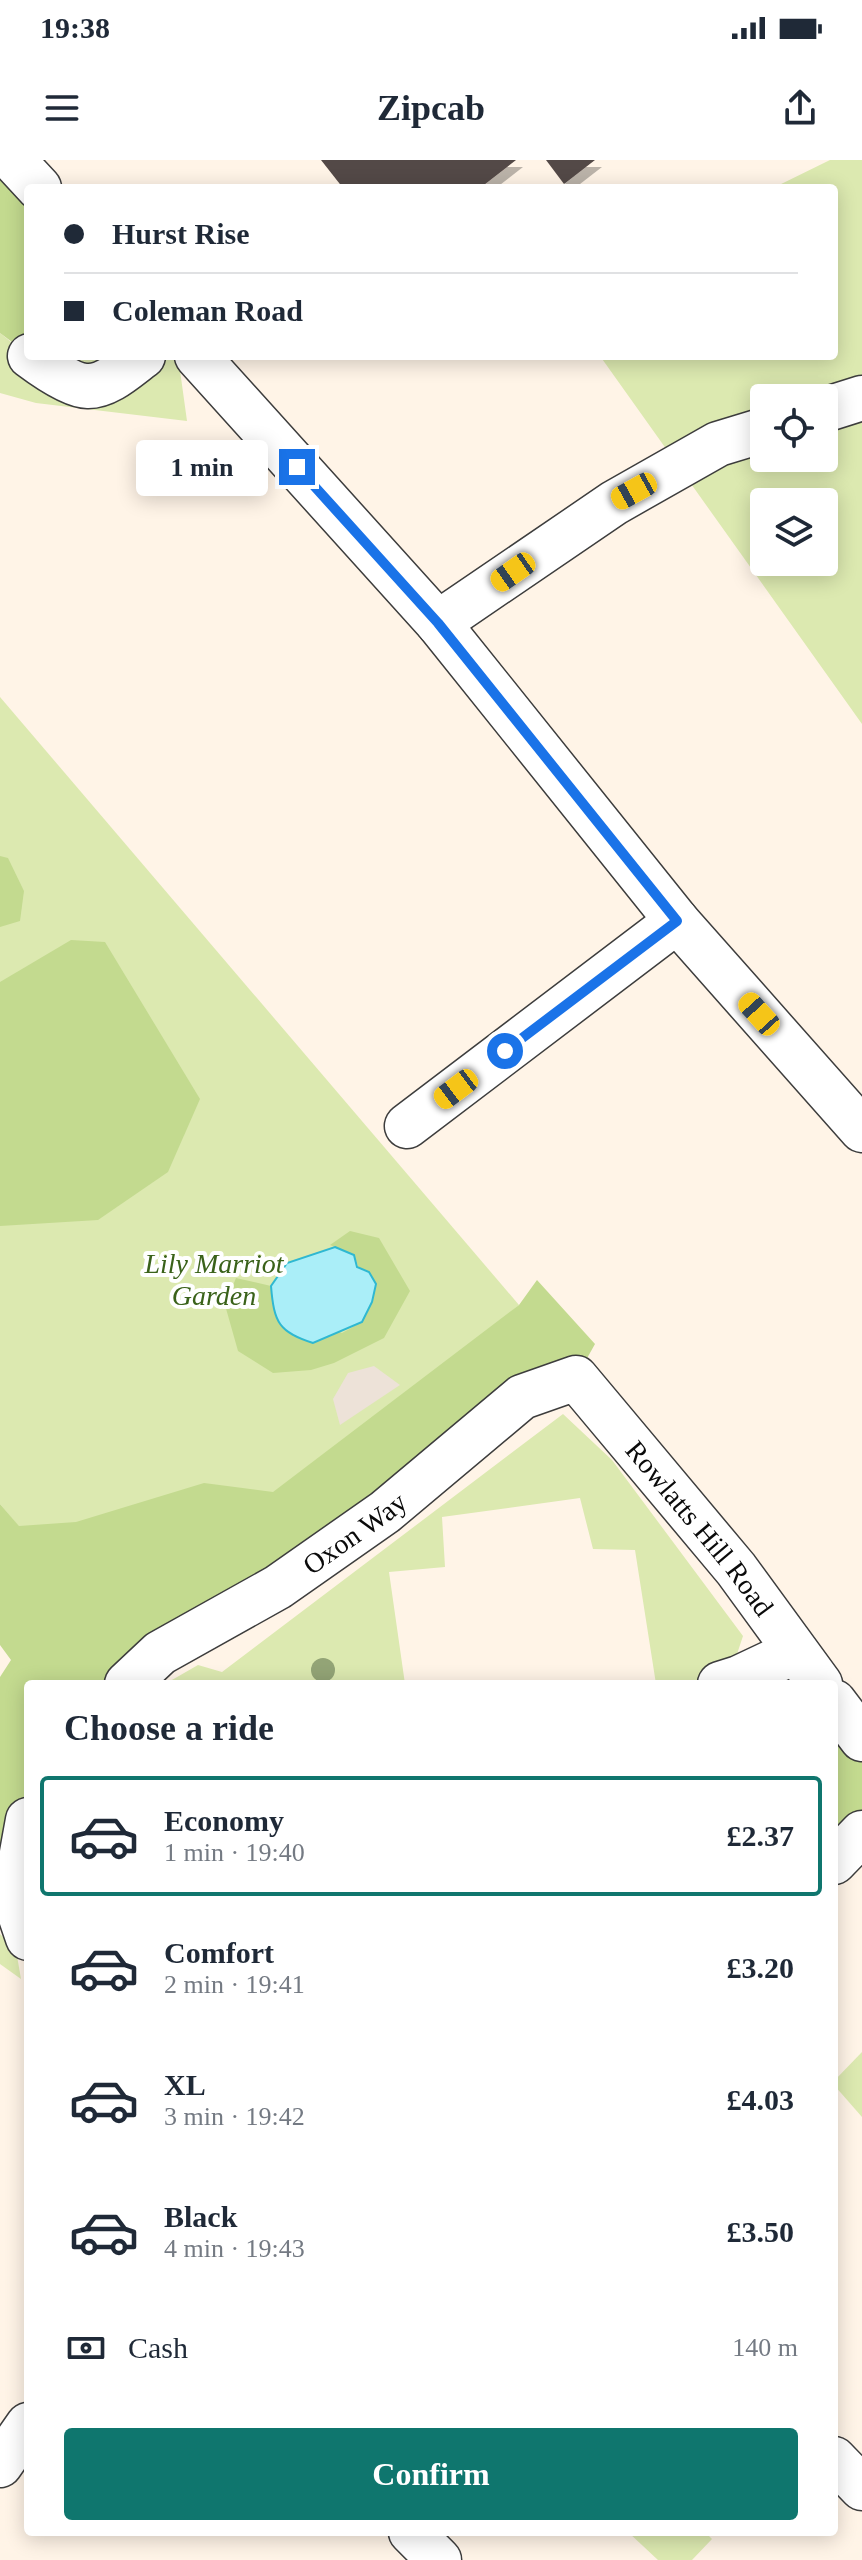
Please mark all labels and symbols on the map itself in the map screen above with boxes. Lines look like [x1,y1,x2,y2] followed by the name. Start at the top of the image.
[137,439,269,495] callout: 1 min
[279,449,315,485] route end
[607,469,661,513] car
[486,548,540,596] car
[734,988,784,1040] car
[487,1033,523,1069] route start
[430,1065,482,1113] car
[143,1248,285,1311] park label: Lily Marriot Garden
[619,1435,780,1622] street label: Rowlatts Hill Road
[297,1486,413,1581] street label: Oxon Way

